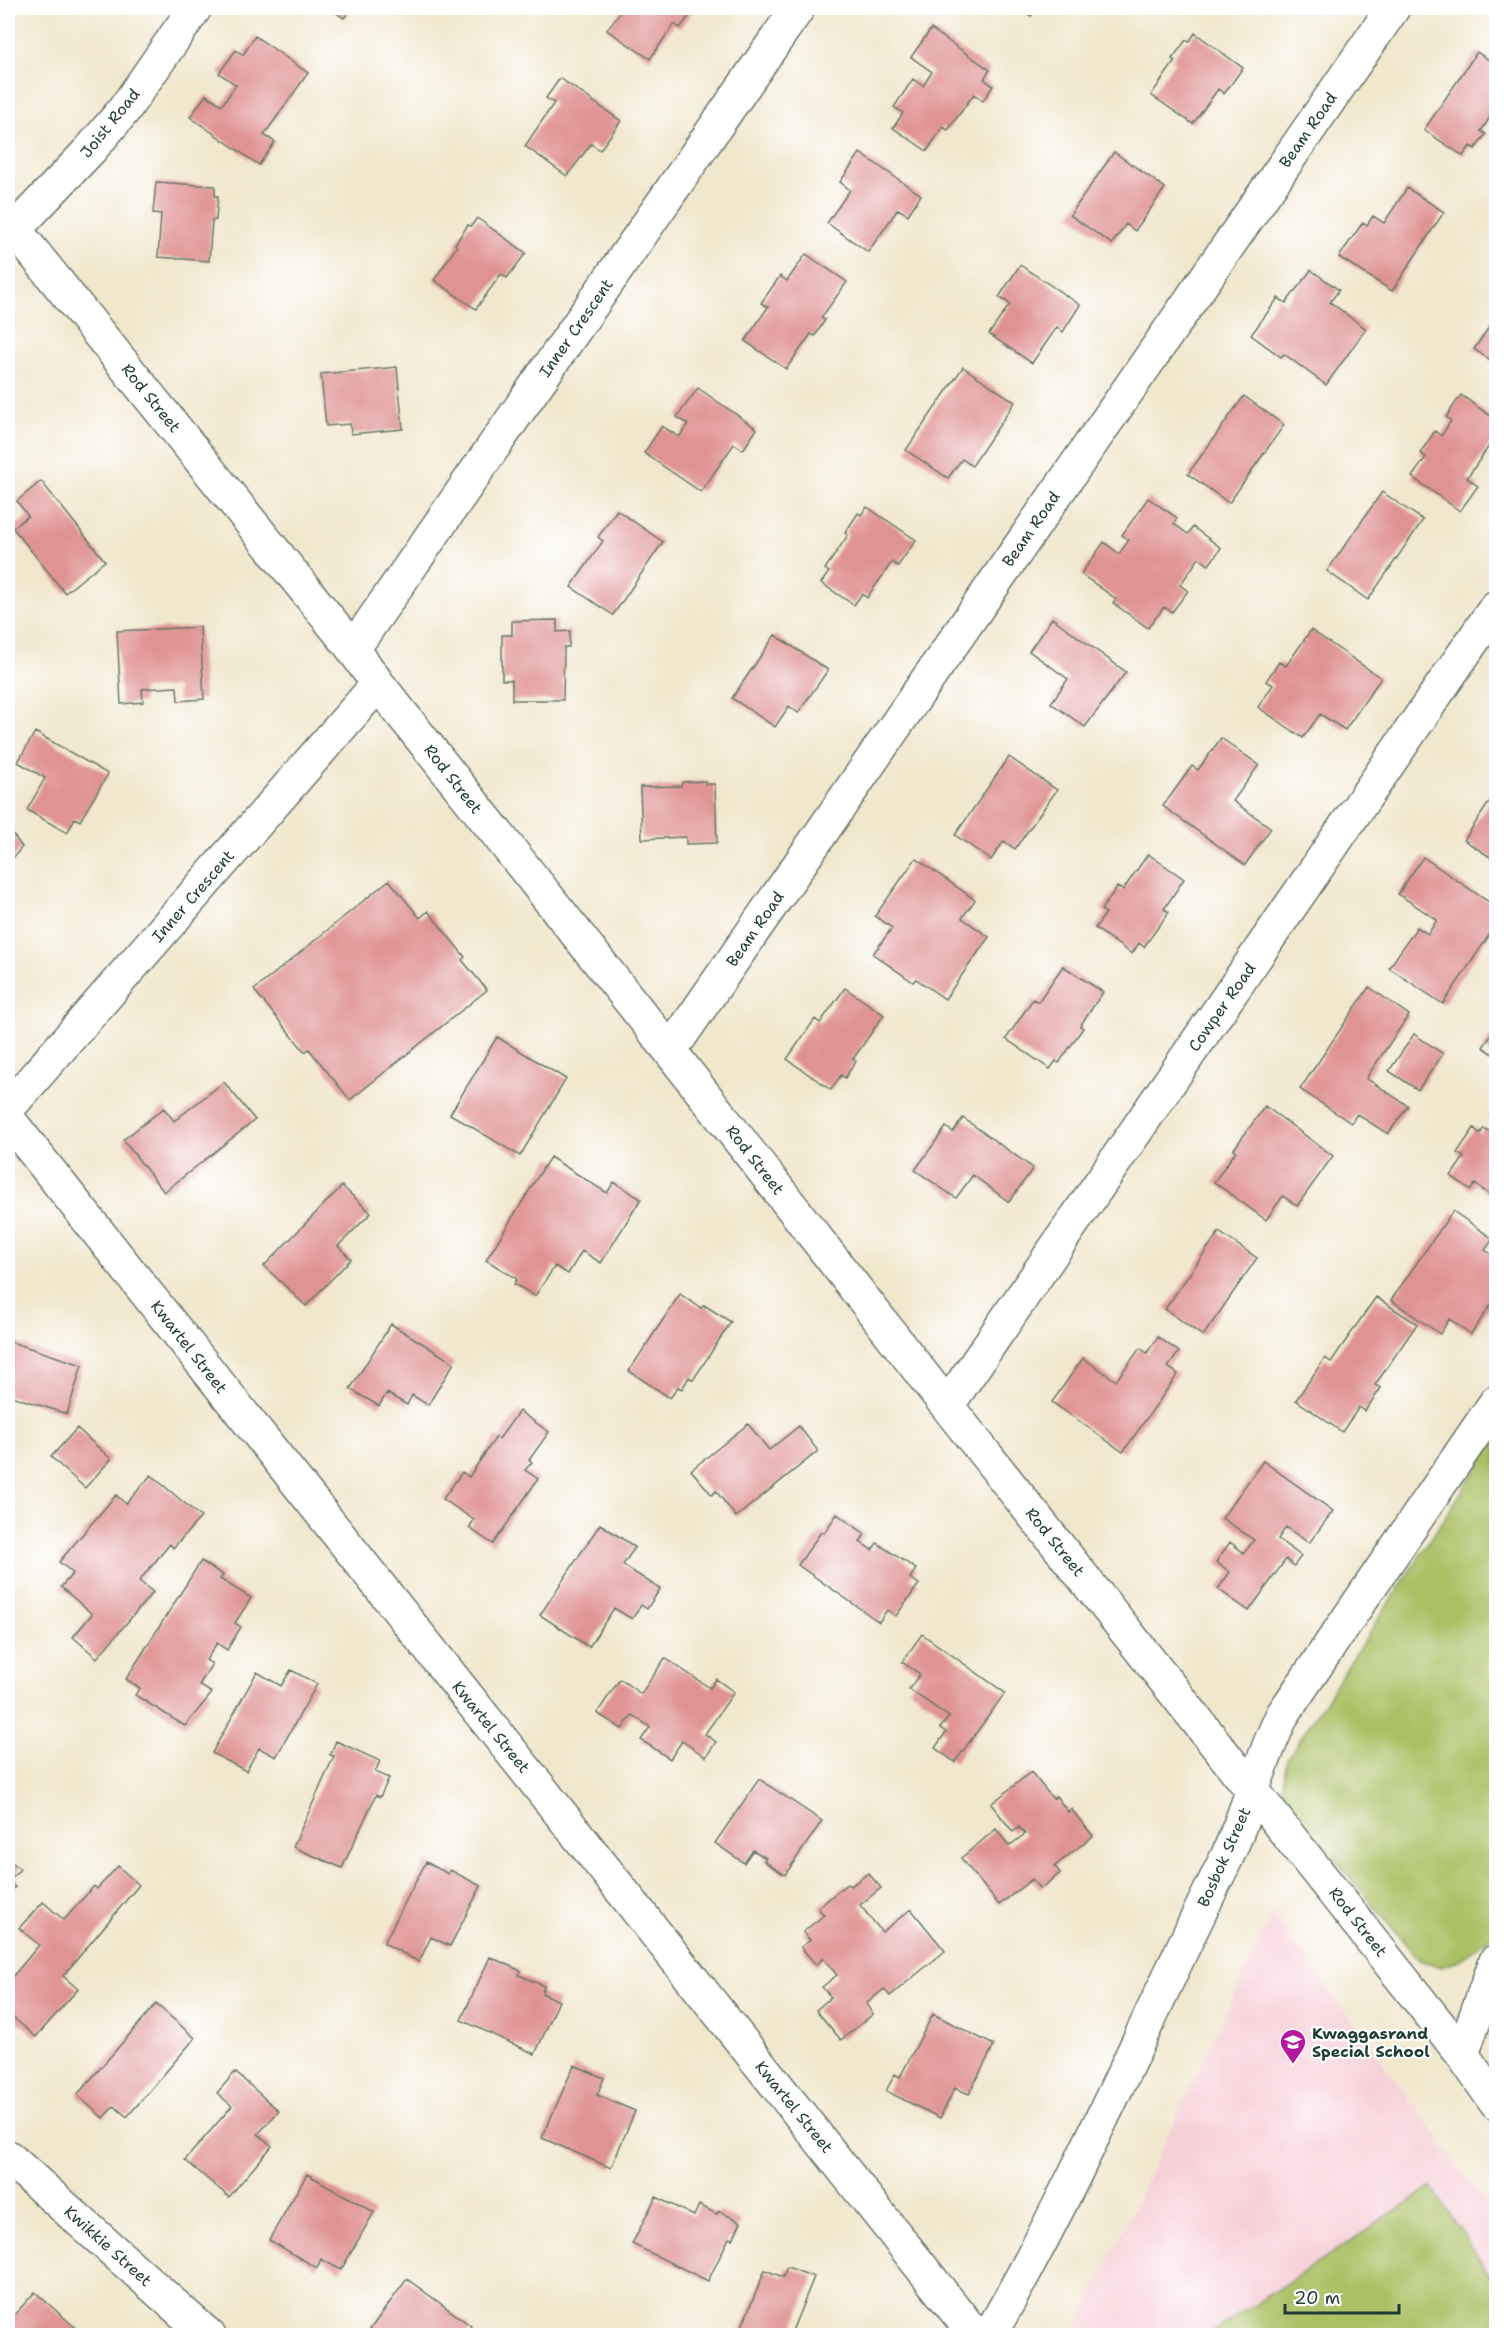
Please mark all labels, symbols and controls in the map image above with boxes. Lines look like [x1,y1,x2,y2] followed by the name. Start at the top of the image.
[76,84,144,162] street label: Joist Road
[1274,88,1342,172] street label: Beam Road
[534,275,618,381] street label: Inner Crescent
[117,359,185,437] street label: Rod Street
[997,487,1065,571] street label: Beam Road
[419,740,487,818] street label: Rod Street
[147,846,239,946] street label: Inner Crescent
[721,887,789,971] street label: Beam Road
[1184,958,1260,1056] street label: Cowper Road
[721,1121,789,1199] street label: Rod Street
[146,1296,232,1398] street label: Kwartel Street
[1021,1503,1089,1581] street label: Rod Street
[447,1677,535,1777] street label: Kwartel Street
[1193,1804,1255,1910] street label: Bosbok Street
[1324,1883,1392,1961] street label: Rod Street
[1312,2023,1430,2062] place label: Kwaggasrand Special School
[1278,2027,1308,2065] school or university icon: Kwaggasrand Special School
[750,2057,838,2157] street label: Kwartel Street
[60,2201,156,2291] street label: Kwikkie Street
[1285,2277,1399,2315] scale bar
[1294,2286,1340,2310] text: 20 m

